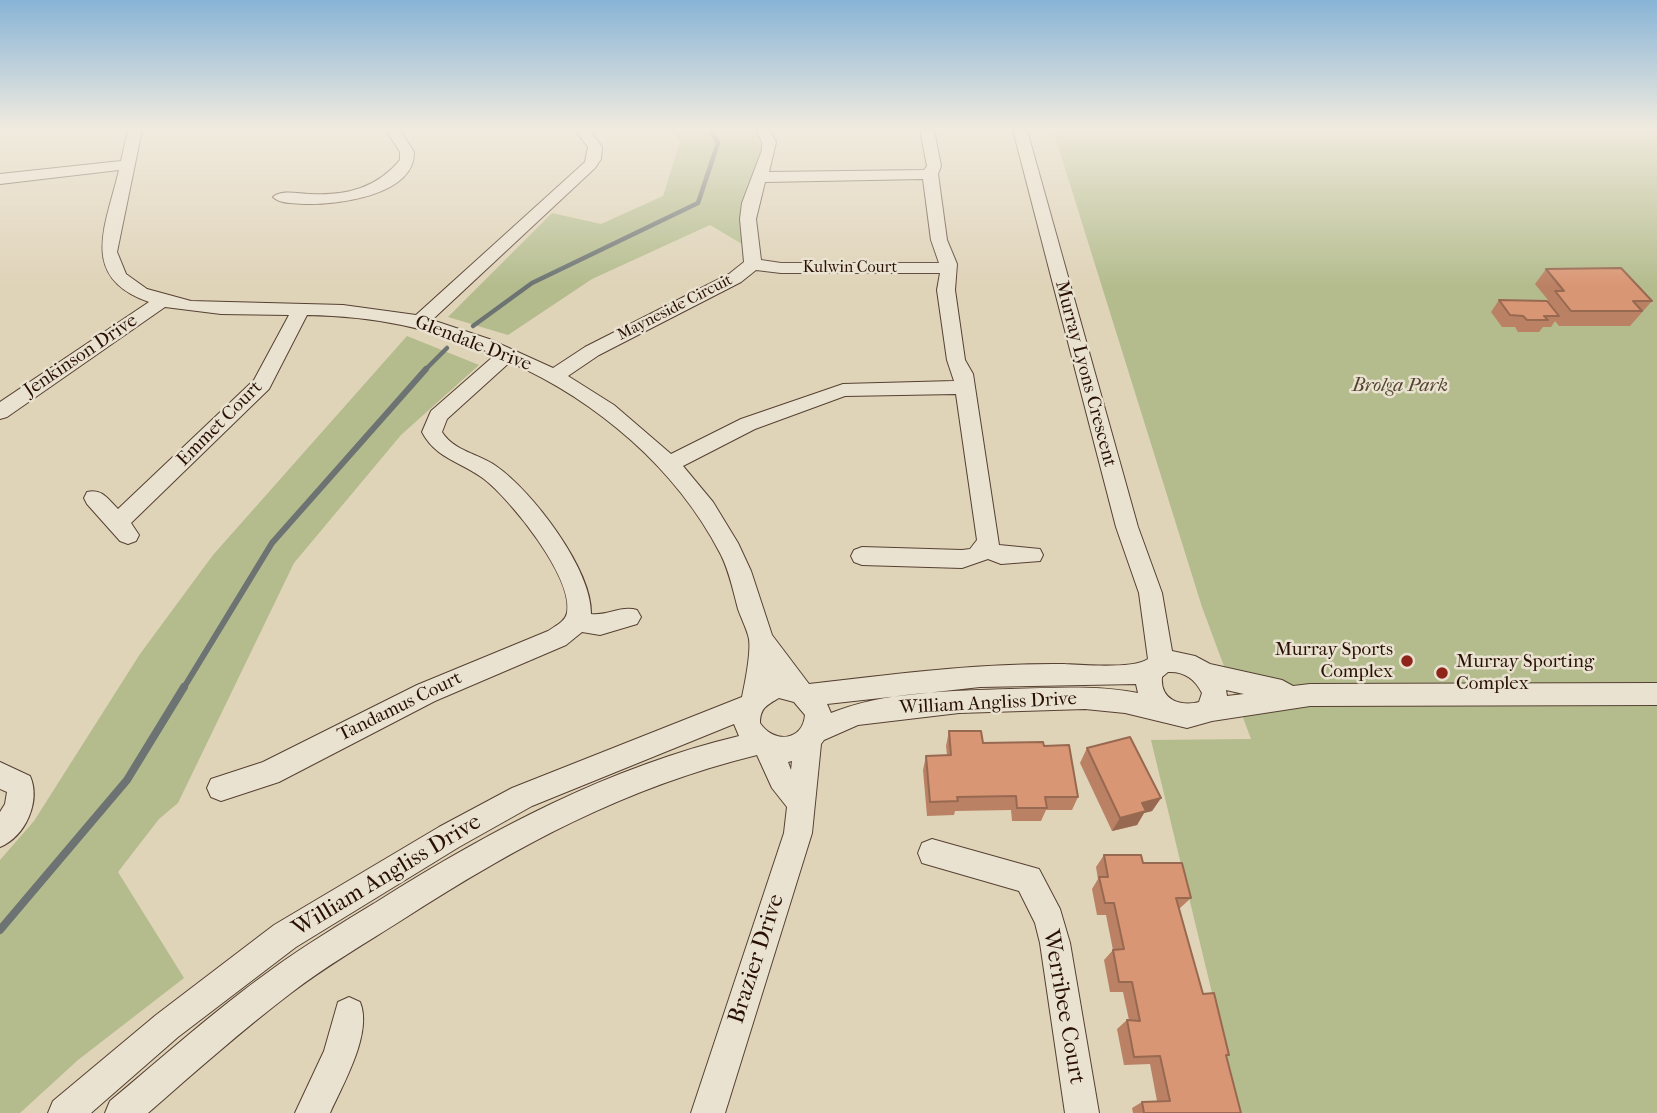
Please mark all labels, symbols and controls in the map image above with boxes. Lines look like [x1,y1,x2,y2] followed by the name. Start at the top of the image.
[803,258,897,278] street label: Kulwin Court
[614,271,736,345] street label: Mayneside Circuit
[1049,278,1121,470] street label: Murray Lyons Crescent
[20,310,142,402] street label: Jenkinson Drive
[411,311,535,377] street label: Glendale Drive
[1352,375,1448,397] park label: Brolga Park
[173,377,267,471] street label: Emmet Court
[1275,639,1393,683] place label: Murray Sports Complex
[1456,651,1594,695] place label: Murray Sporting Complex
[1399,653,1415,669] marker: Murray Sports Complex
[1434,665,1450,681] marker: Murray Sporting Complex
[334,667,466,747] street label: Tandamus Court
[899,688,1077,720] street label: William Angliss Drive
[288,809,486,943] street label: William Angliss Drive
[723,891,791,1027] street label: Brazier Drive
[1036,928,1090,1086] street label: Werribee Court

